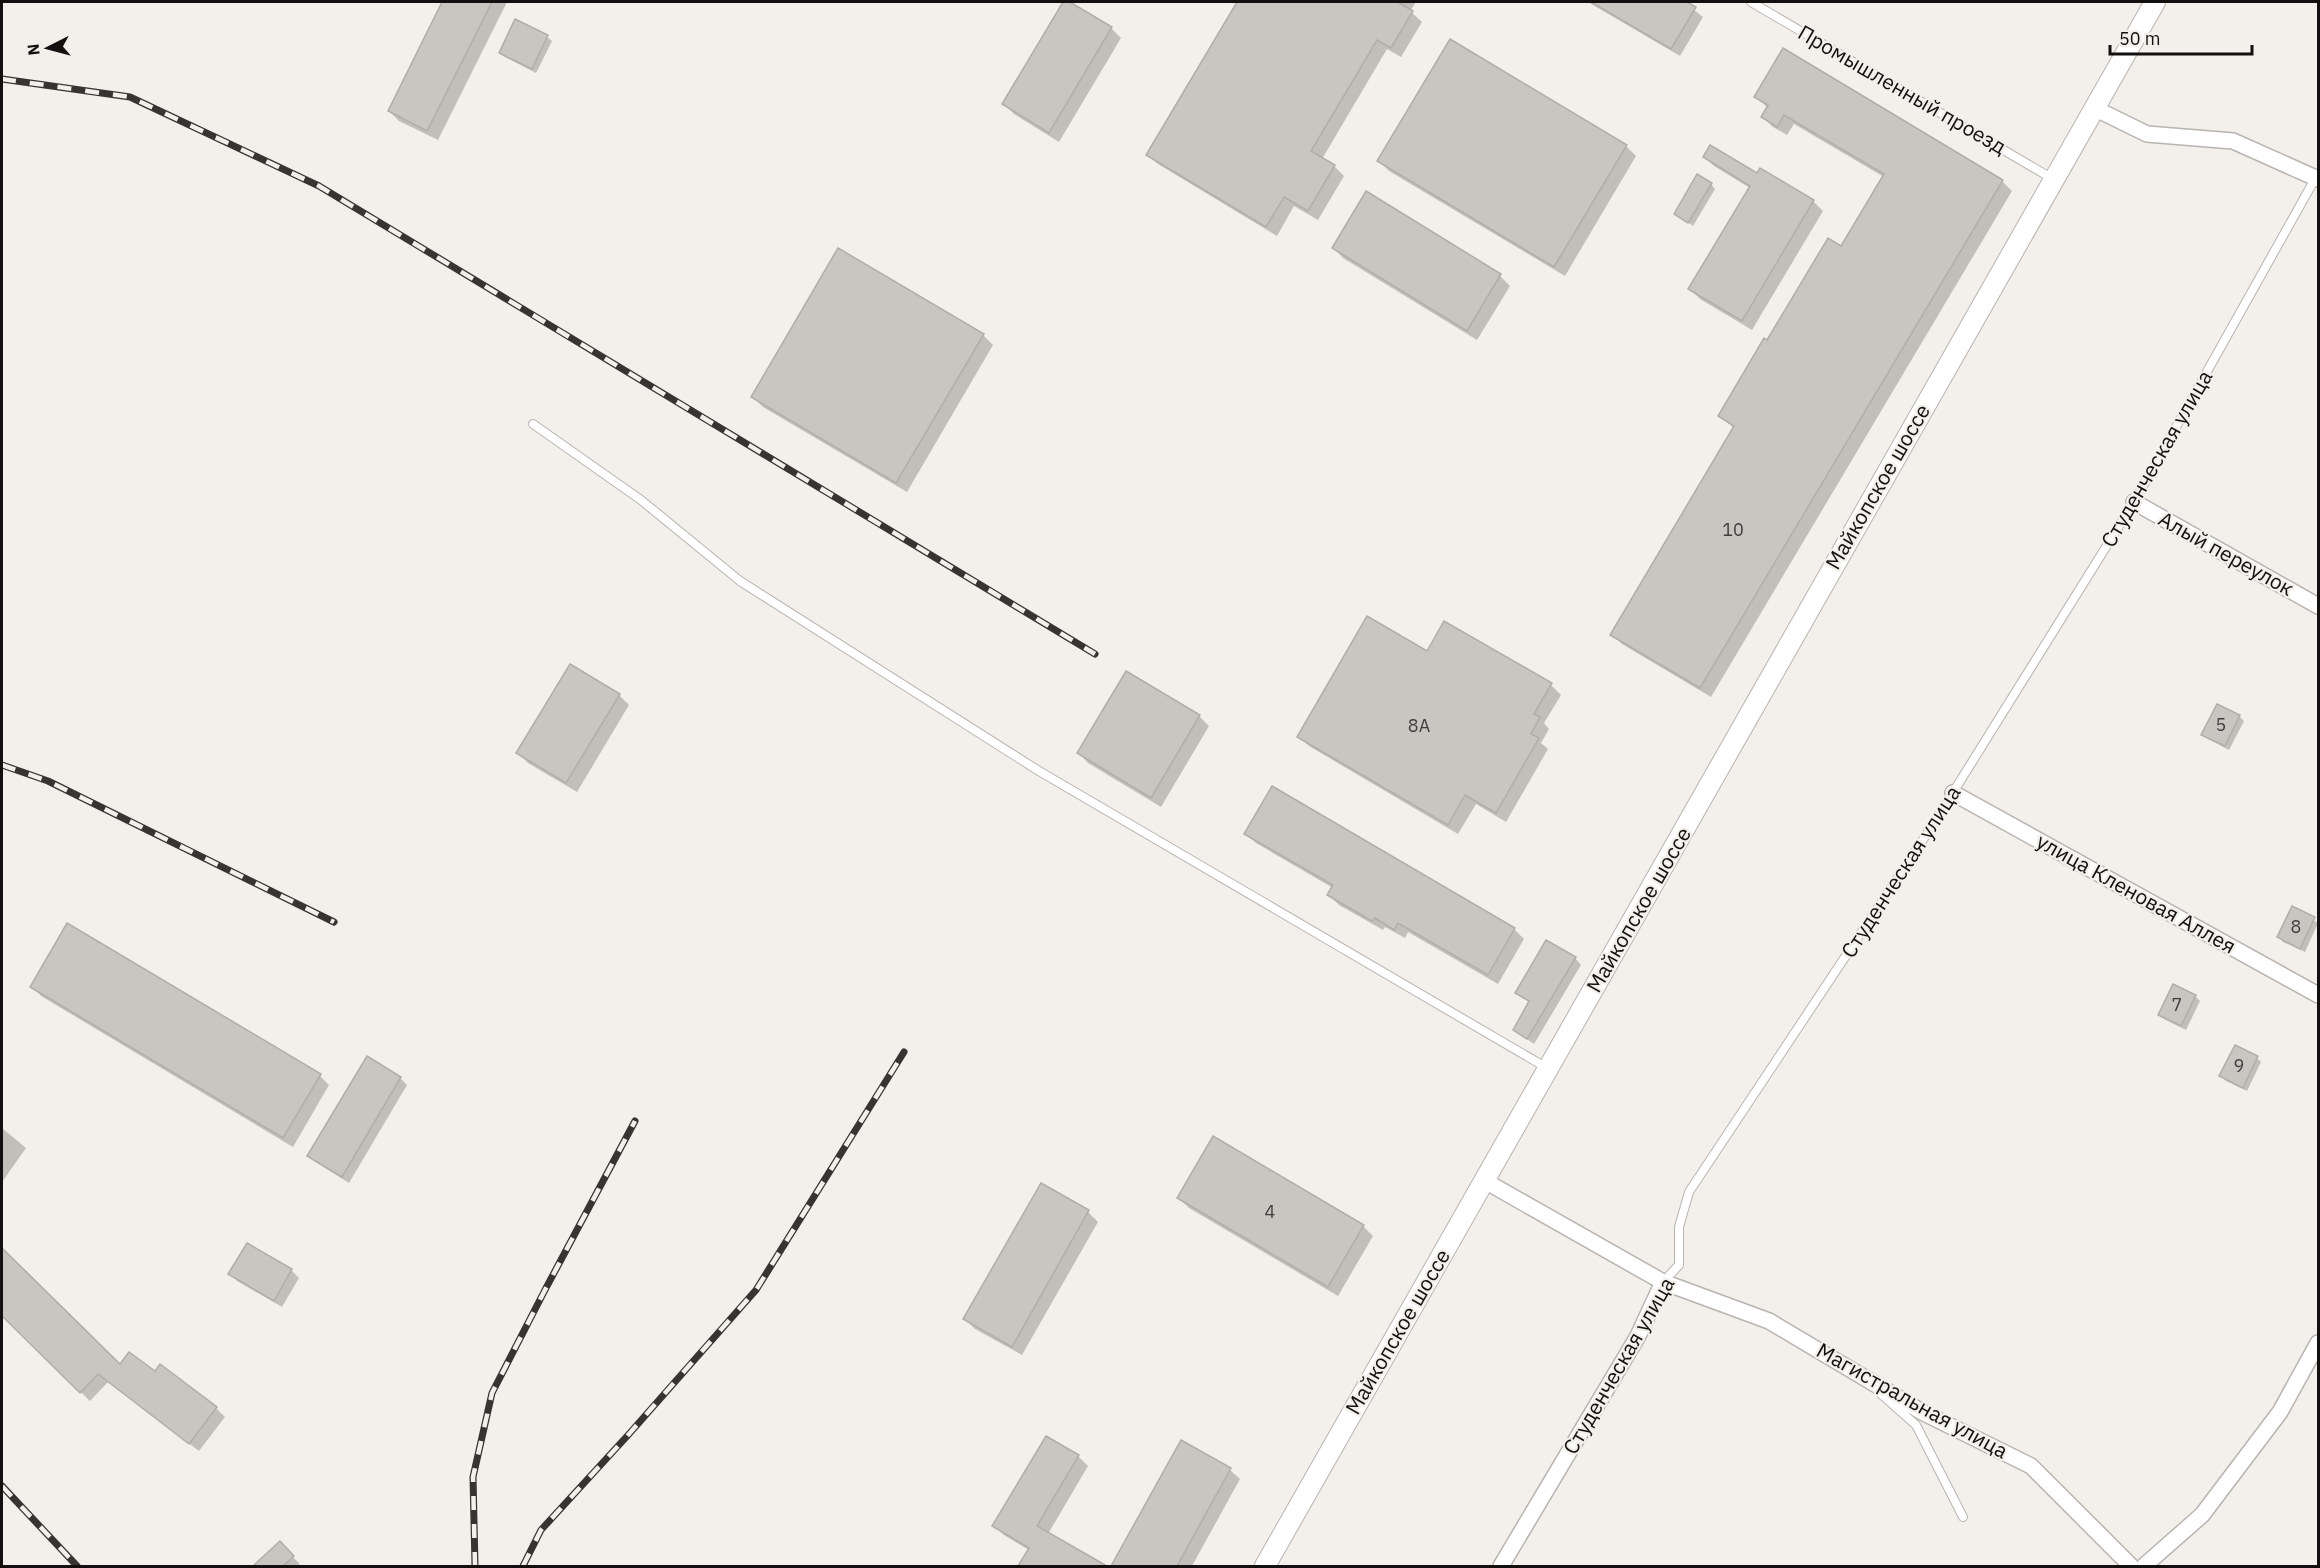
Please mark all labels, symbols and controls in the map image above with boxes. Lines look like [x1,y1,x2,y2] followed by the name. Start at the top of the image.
[18,18,78,78] north arrow
[1793,18,2012,160] street label: Промышленный проезд
[2110,18,2252,56] scale bar
[2119,27,2161,50] text: 50 m
[23,43,44,56] text: N
[2094,365,2218,552] street label: Студенческая улица
[1818,399,1936,574] street label: Майкопское шоссе
[2154,504,2299,602] street label: Алый переулок
[1722,518,1744,541] house number: 10
[2216,713,2226,736] house number: 5
[1408,714,1431,737] house number: 8А
[1834,780,1966,963] street label: Студенческая улица
[1579,822,1697,997] street label: Майкопское шоссе
[2032,827,2241,960] street label: улица Кленовая Аллея
[2291,915,2301,938] house number: 8
[2172,993,2182,1016] house number: 7
[2234,1054,2244,1077] house number: 9
[1265,1200,1276,1223] house number: 4
[1338,1244,1456,1419] street label: Майкопское шоссе
[1556,1272,1680,1459] street label: Студенческая улица
[1812,1336,2013,1464] street label: Магистральная улица

